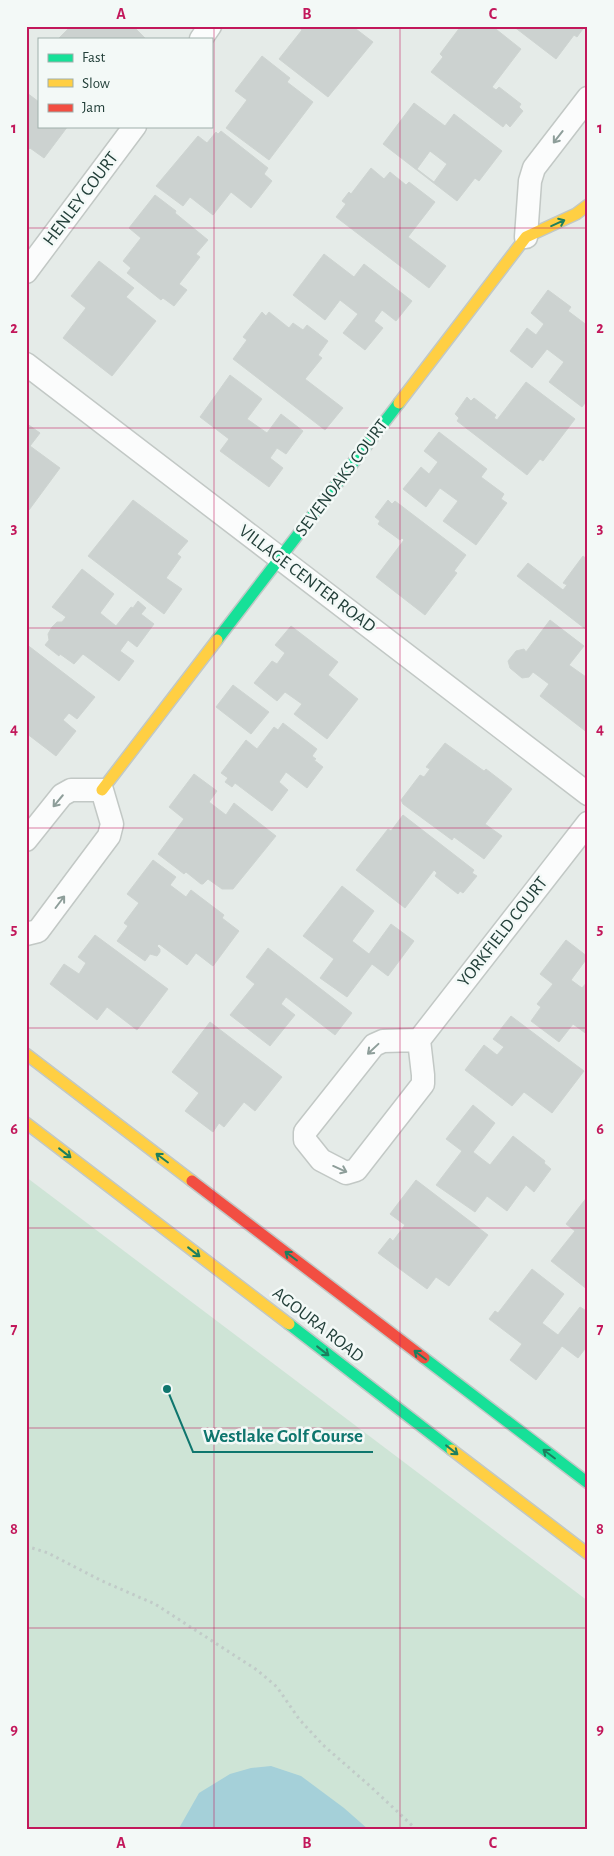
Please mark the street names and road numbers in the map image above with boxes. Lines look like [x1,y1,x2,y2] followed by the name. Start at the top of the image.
[40,149,122,249] street label: HENLEY COURT
[292,416,392,540] street label: SEVENOAKS COURT
[235,522,379,636] street label: VILLAGE CENTER ROAD
[455,874,551,990] street label: YORKFIELD COURT
[269,1284,367,1366] street label: AGOURA ROAD

